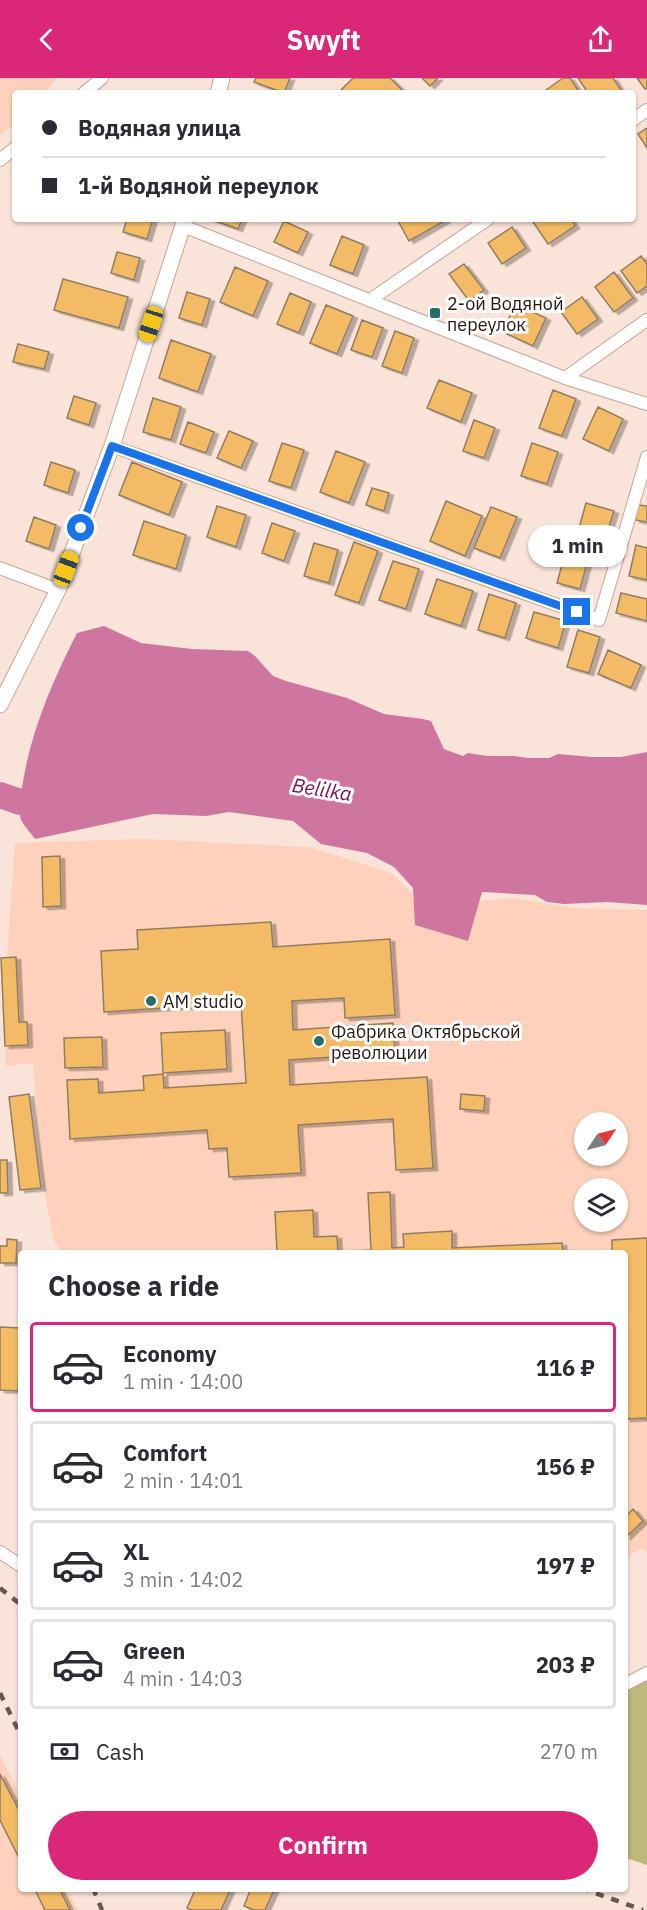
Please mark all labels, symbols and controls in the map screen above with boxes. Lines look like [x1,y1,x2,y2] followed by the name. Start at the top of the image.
[286,22,361,57] text: Swyft
[30,23,63,56] icon: back
[584,23,617,56] icon: share
[78,113,241,142] text: Водяная улица
[78,171,319,200] text: 1-й Водяной переулок
[447,292,564,336] place label: 2-ой Водяной переулок
[137,304,165,344] car
[428,306,442,320] marker: 2-ой Водяной переулок
[67,514,94,541] route start
[528,525,626,567] callout: 1 min
[551,532,604,559] text: 1 min
[51,549,81,589] car
[563,598,590,625] route end
[290,771,354,807] water label: Belilka
[163,990,244,1013] place label: AM studio
[144,994,158,1008] marker: AM studio
[331,1020,521,1064] place label: Фабрика Октябрьской революции
[312,1034,326,1048] marker: Фабрика Октябрьской революции
[574,1112,628,1166] north arrow
[574,1112,628,1232] map controls
[574,1178,628,1232] button: layers
[48,1268,219,1303] text: Choose a ride
[123,1339,217,1368] text: Economy
[51,1340,105,1394] icon: car
[536,1353,595,1382] text: 116 ₽
[123,1368,243,1395] text: 1 min · 14:00
[123,1438,207,1467] text: Comfort
[51,1439,105,1493] icon: car
[536,1452,595,1481] text: 156 ₽
[123,1467,243,1494] text: 2 min · 14:01
[123,1537,149,1566] text: XL
[51,1538,105,1592] icon: car
[536,1551,595,1580] text: 197 ₽
[123,1566,243,1593] text: 3 min · 14:02
[123,1636,185,1665] text: Green
[51,1637,105,1691] icon: car
[536,1650,595,1679] text: 203 ₽
[123,1665,243,1692] text: 4 min · 14:03
[48,1735,81,1768] icon: cash
[96,1737,145,1766] text: Cash
[540,1738,598,1765] text: 270 m
[48,1811,598,1880] button: Confirm

